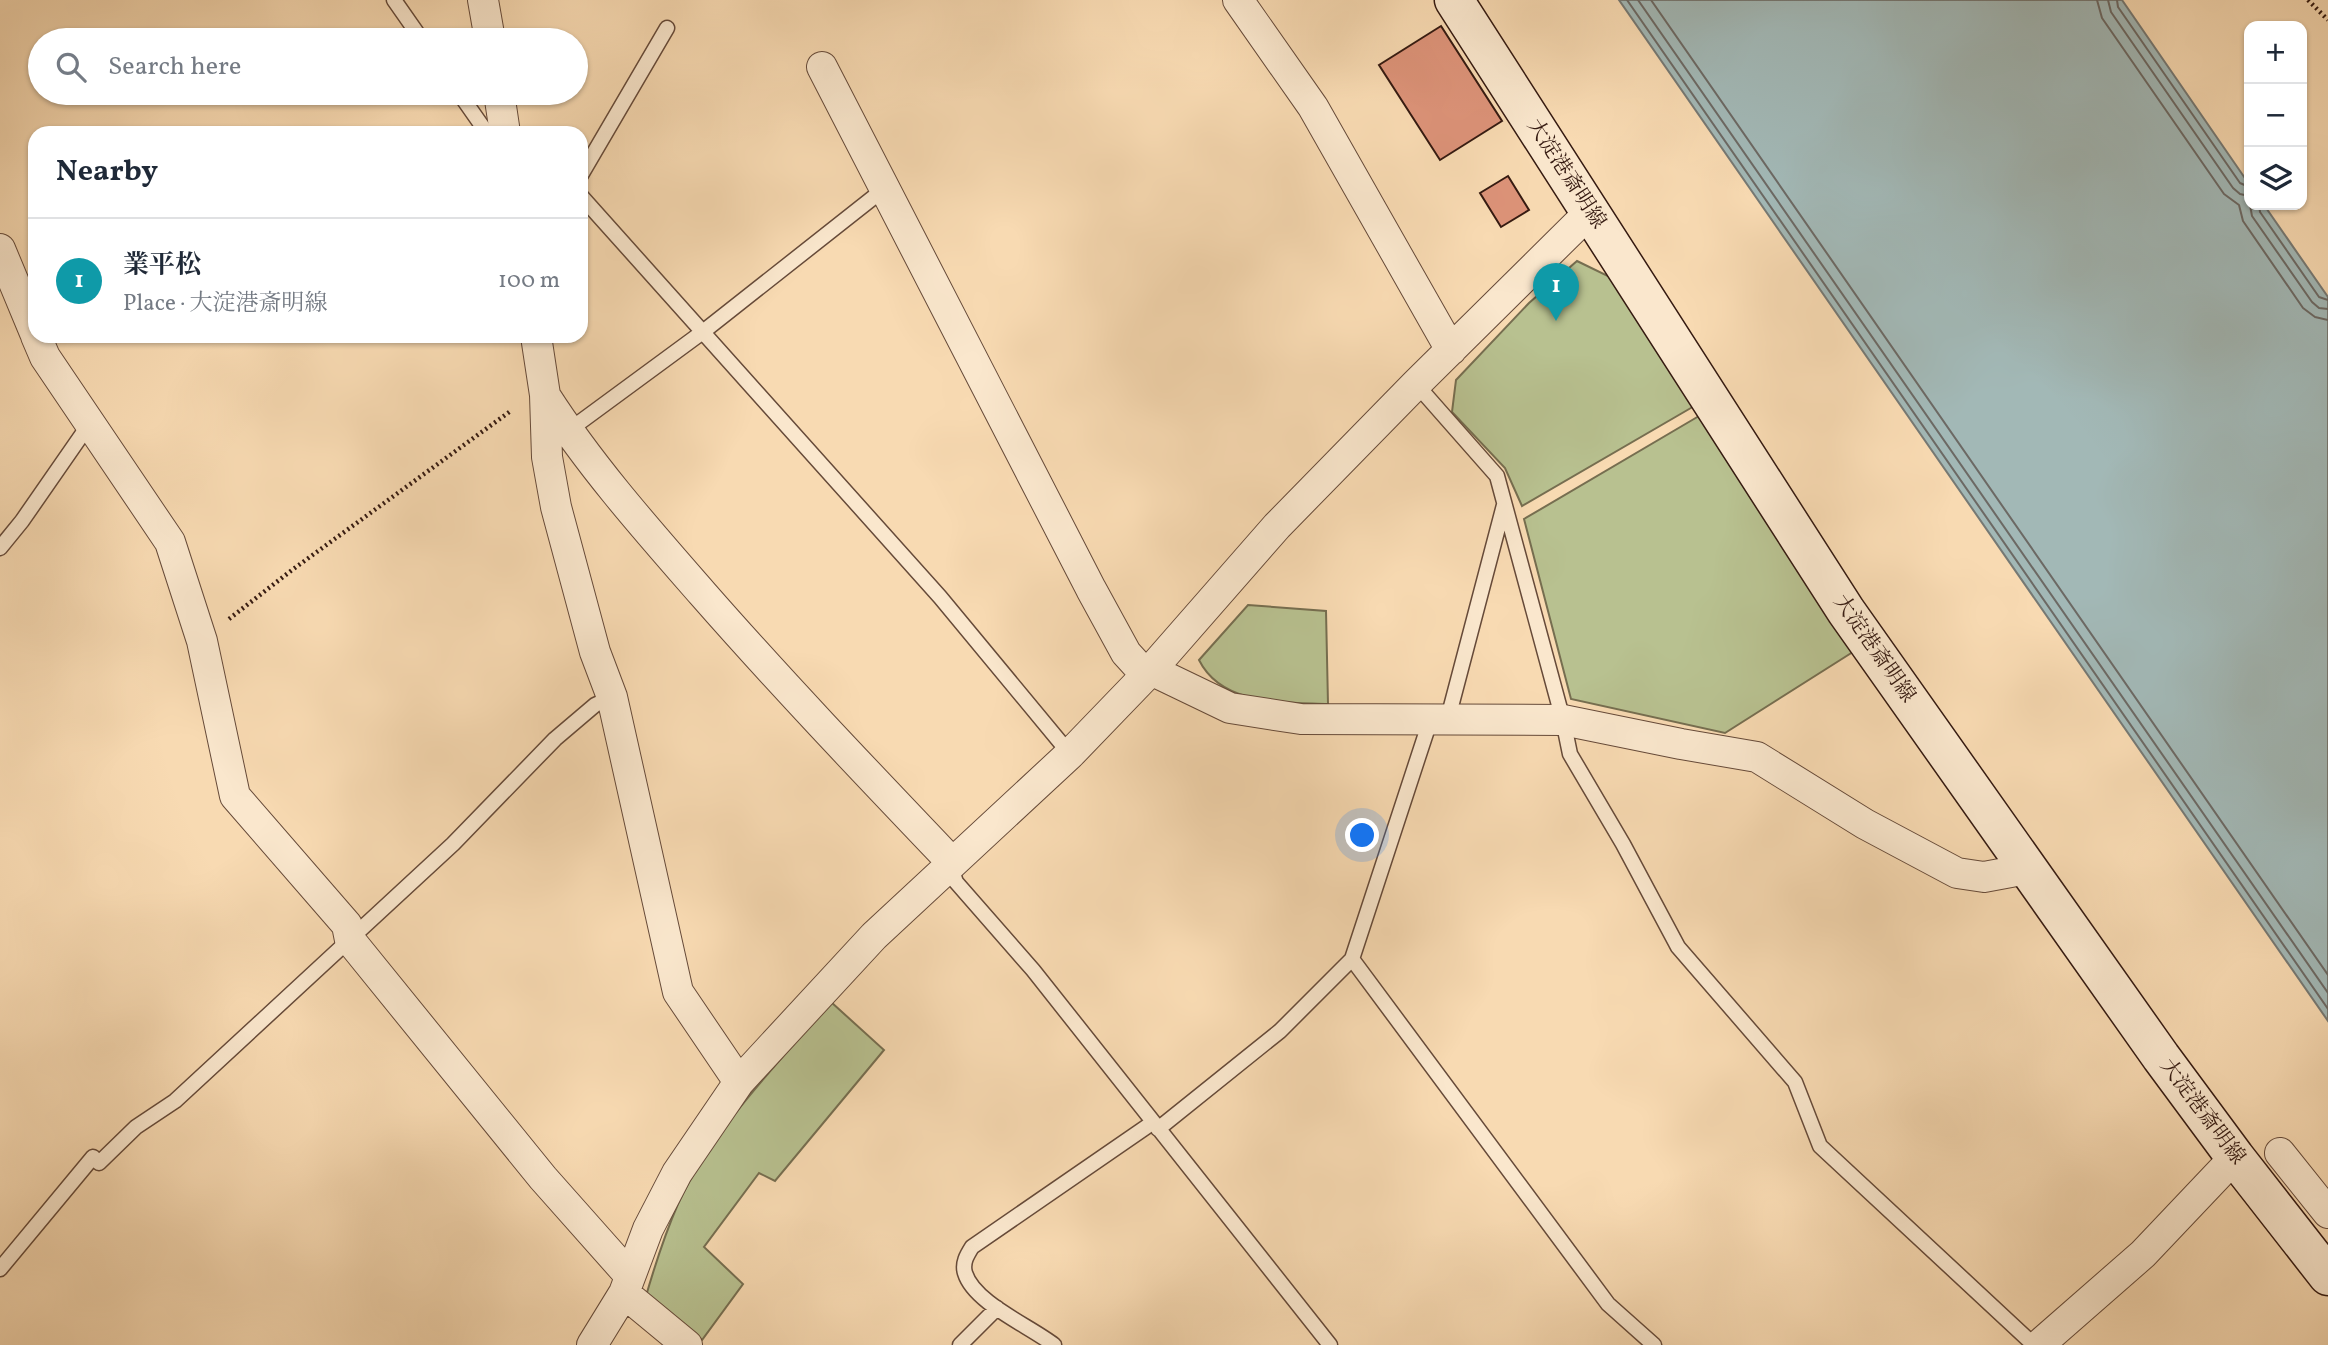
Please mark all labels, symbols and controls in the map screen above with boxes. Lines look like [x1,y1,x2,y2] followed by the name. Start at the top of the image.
[2244,21,2307,210] map controls
[2244,21,2307,84] button: +
[28,28,588,105] search box
[52,48,90,86] icon: search
[108,49,241,85] text: Search here
[2244,84,2307,147] button: −
[1520,113,1612,235] street label: 大淀港斎明線
[2244,147,2307,210] button: layers
[56,151,158,193] text: Nearby
[123,248,201,284] text: 業平松
[1533,263,1579,321] pin: 1
[74,265,84,297] text: 1
[498,265,560,297] text: 100 m
[123,288,328,320] text: Place · 大淀港斎明線
[1826,589,1922,709] street label: 大淀港斎明線
[1345,818,1379,852] your location
[2153,1053,2251,1171] street label: 大淀港斎明線

